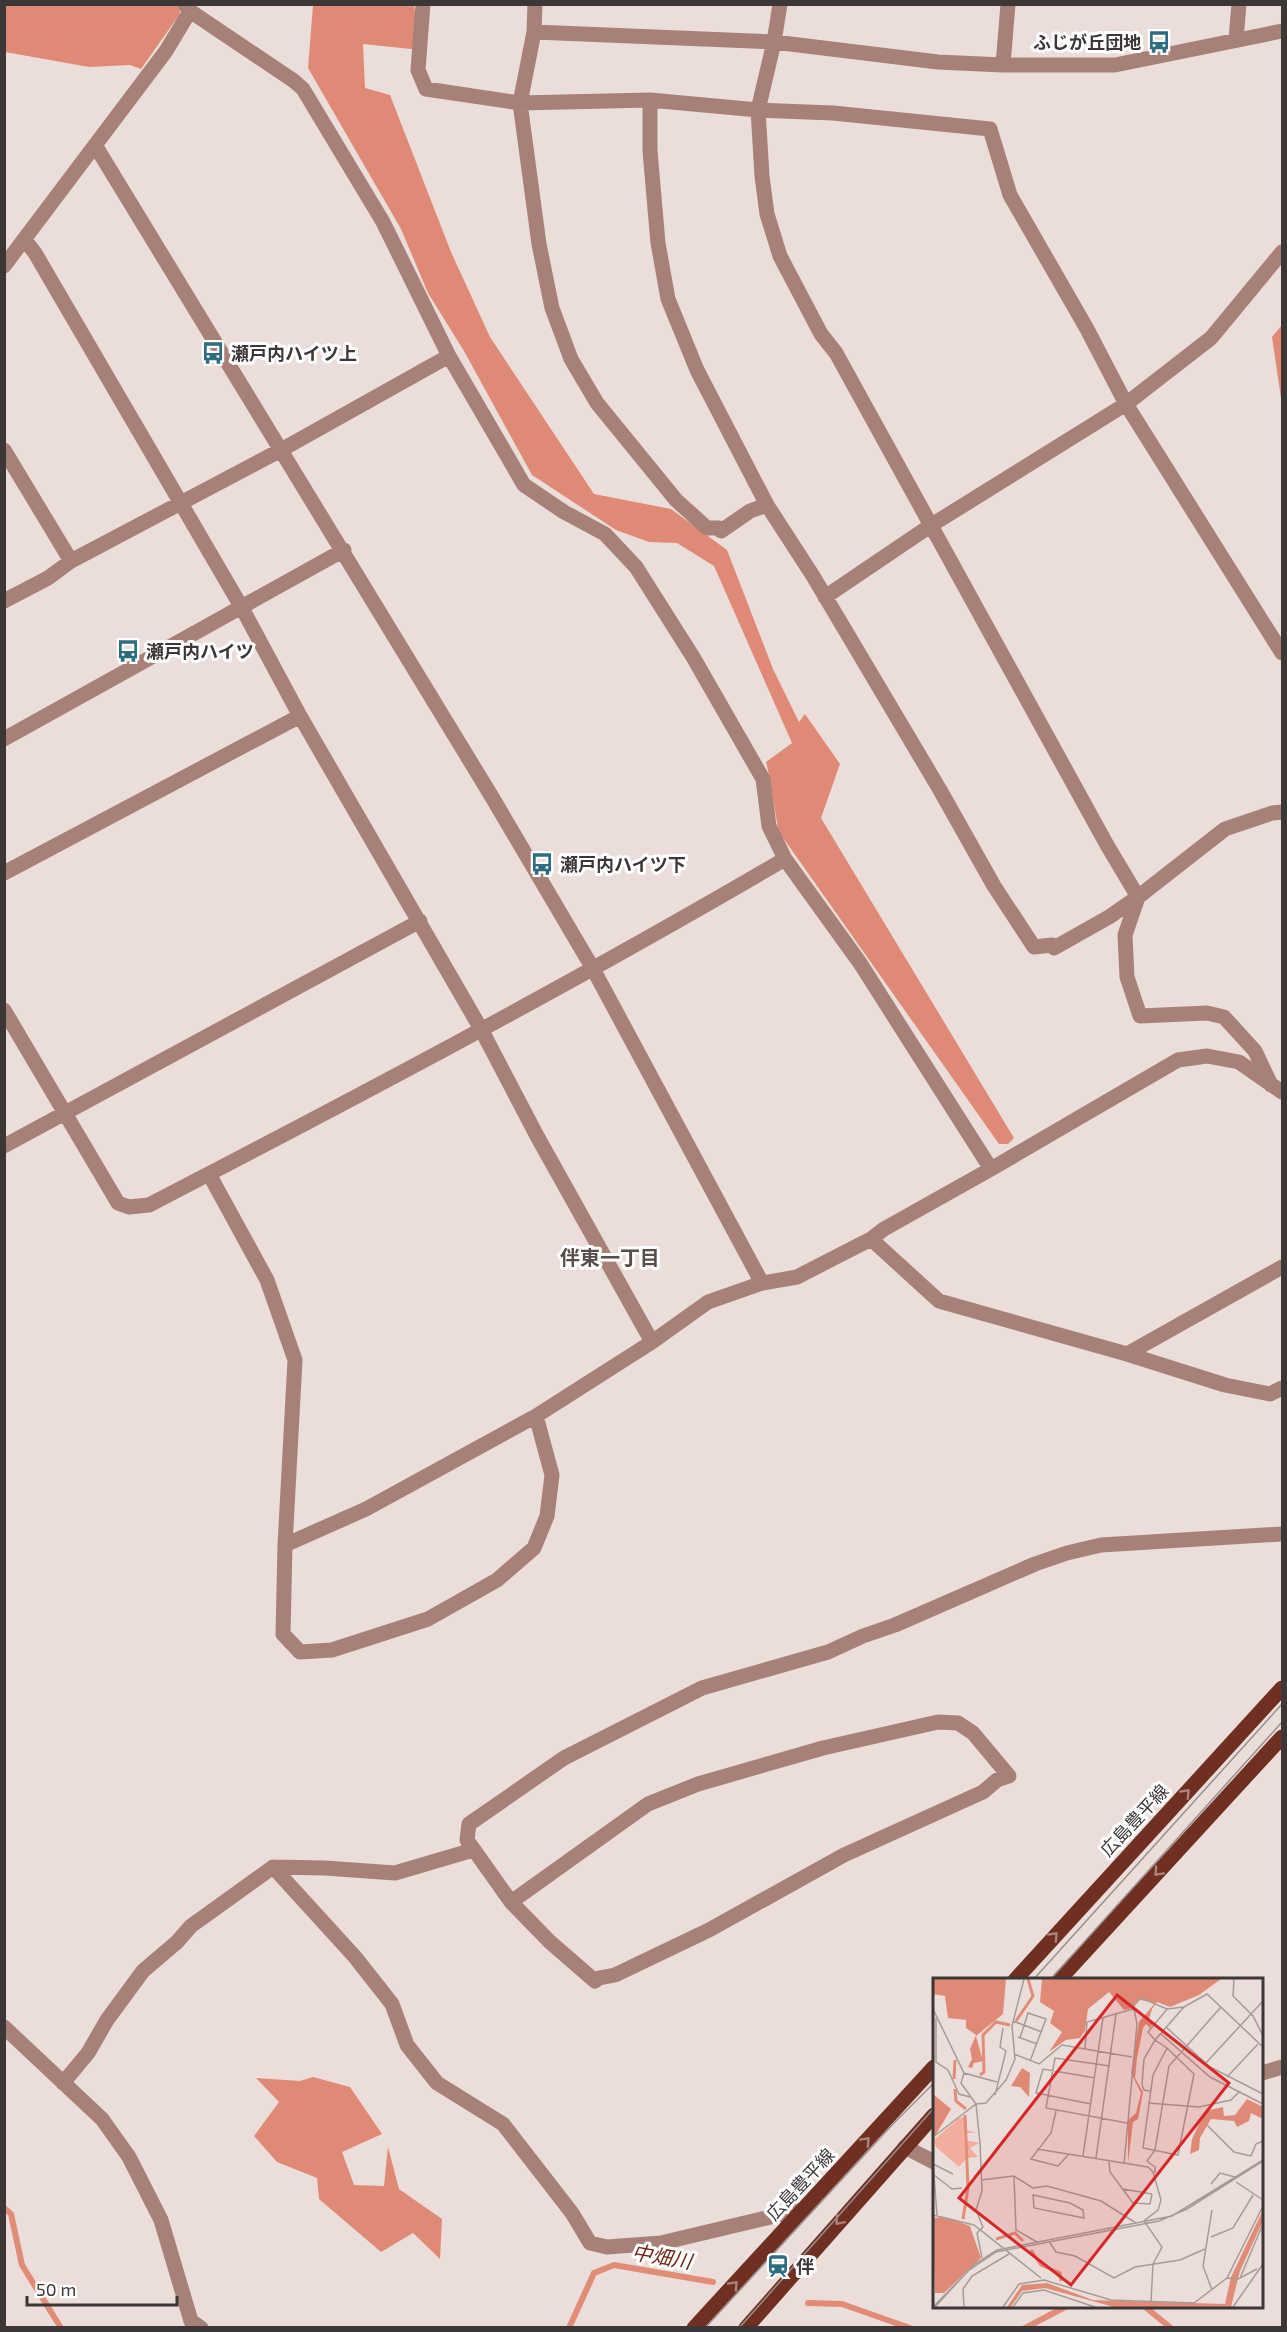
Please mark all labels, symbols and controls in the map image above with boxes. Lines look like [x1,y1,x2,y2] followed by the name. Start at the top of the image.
[1146,29,1172,55] bus stop icon: ふじが丘団地
[1033,31,1141,53] place label: ふじが丘団地
[200,340,226,366] bus stop icon: 瀬戸内ハイツ上
[231,342,357,364] place label: 瀬戸内ハイツ上
[115,638,141,664] bus stop icon: 瀬戸内ハイツ
[146,640,254,662] place label: 瀬戸内ハイツ
[529,851,555,877] bus stop icon: 瀬戸内ハイツ下
[560,853,686,875] place label: 瀬戸内ハイツ下
[560,1245,660,1269] district label: 伴東一丁目
[1095,1780,1173,1860] street label: 広島豊平線
[1179,1789,1190,1799] one-way arrow
[1154,1866,1165,1876] one-way arrow
[1047,1933,1058,1943] one-way arrow
[933,1978,1263,2308] inset map
[859,2138,870,2148] one-way arrow
[761,2144,839,2224] street label: 広島豊平線
[836,2214,847,2225] one-way arrow
[630,2239,696,2273] water label: 中畑川
[765,2253,791,2279] station icon: 伴
[796,2255,814,2277] place label: 伴
[27,2269,177,2307] scale bar
[36,2278,76,2300] text: 50 m
[727,2281,738,2291] one-way arrow

